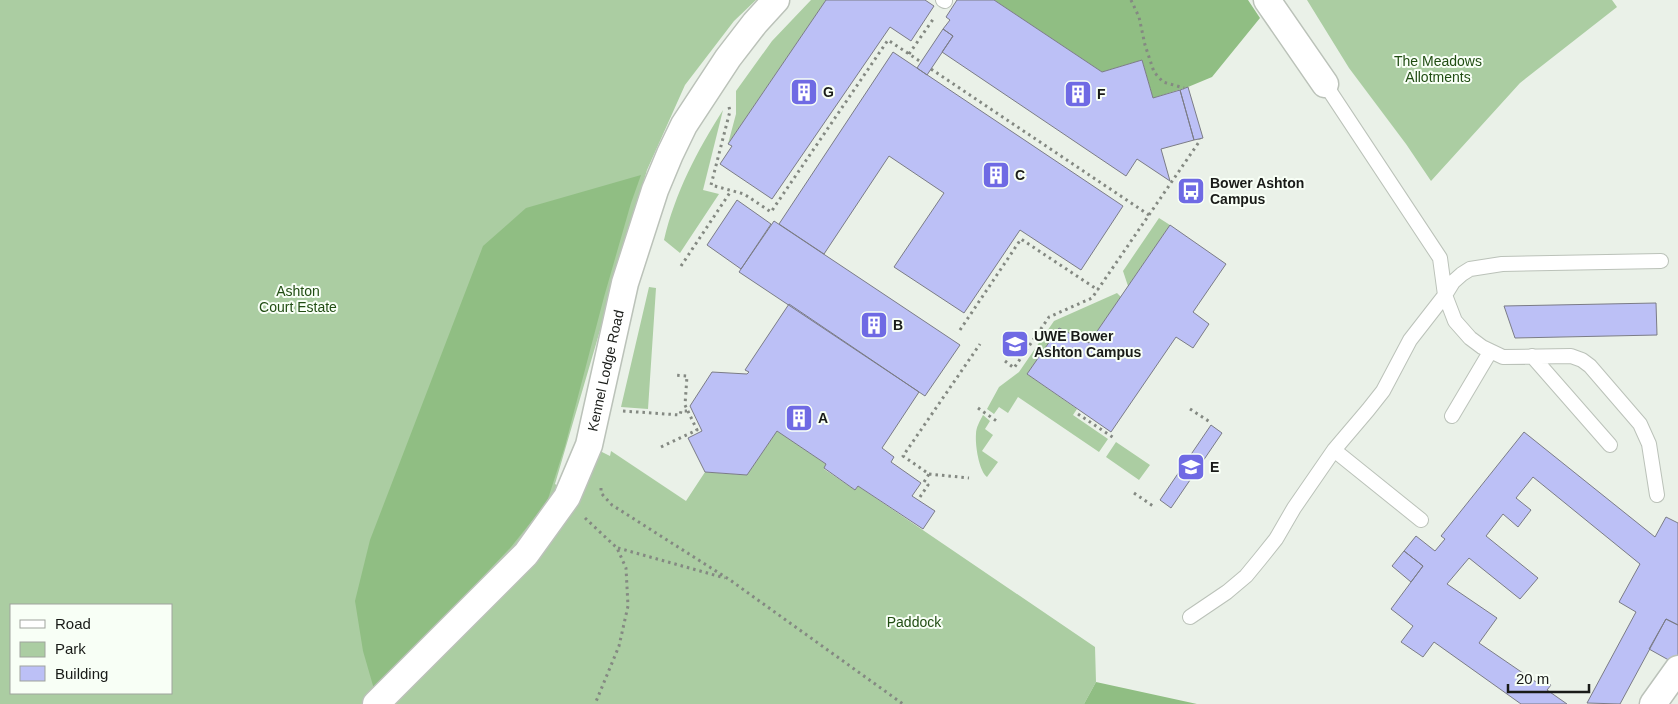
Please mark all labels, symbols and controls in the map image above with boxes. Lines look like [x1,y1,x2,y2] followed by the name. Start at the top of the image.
[1394,53,1482,85] park label: The Meadows Allotments
[789,77,819,107] building icon: G
[1063,79,1093,109] building icon: F
[823,84,834,100] place label: G
[1097,86,1106,102] place label: F
[981,160,1011,190] building icon: C
[1015,167,1025,183] place label: C
[1210,175,1304,207] place label: Bower Ashton Campus
[1176,176,1206,206] bus stop icon: Bower Ashton Campus
[259,283,337,315] park label: Ashton Court Estate
[584,308,627,433] street label: Kennel Lodge Road
[859,310,889,340] building icon: B
[893,317,903,333] place label: B
[1034,328,1142,360] place label: UWE Bower Ashton Campus
[1000,329,1030,359] school or university icon: UWE Bower Ashton Campus
[784,403,814,433] building icon: A
[818,410,828,426] place label: A
[1176,452,1206,482] school or university icon: E
[1210,459,1219,475] place label: E
[10,604,172,694] legend
[887,614,942,630] park label: Paddock
[55,615,91,632] text: Road
[55,640,86,657] text: Park
[1508,662,1589,694] scale bar
[55,665,108,682] text: Building
[1516,670,1549,687] text: 20 m

